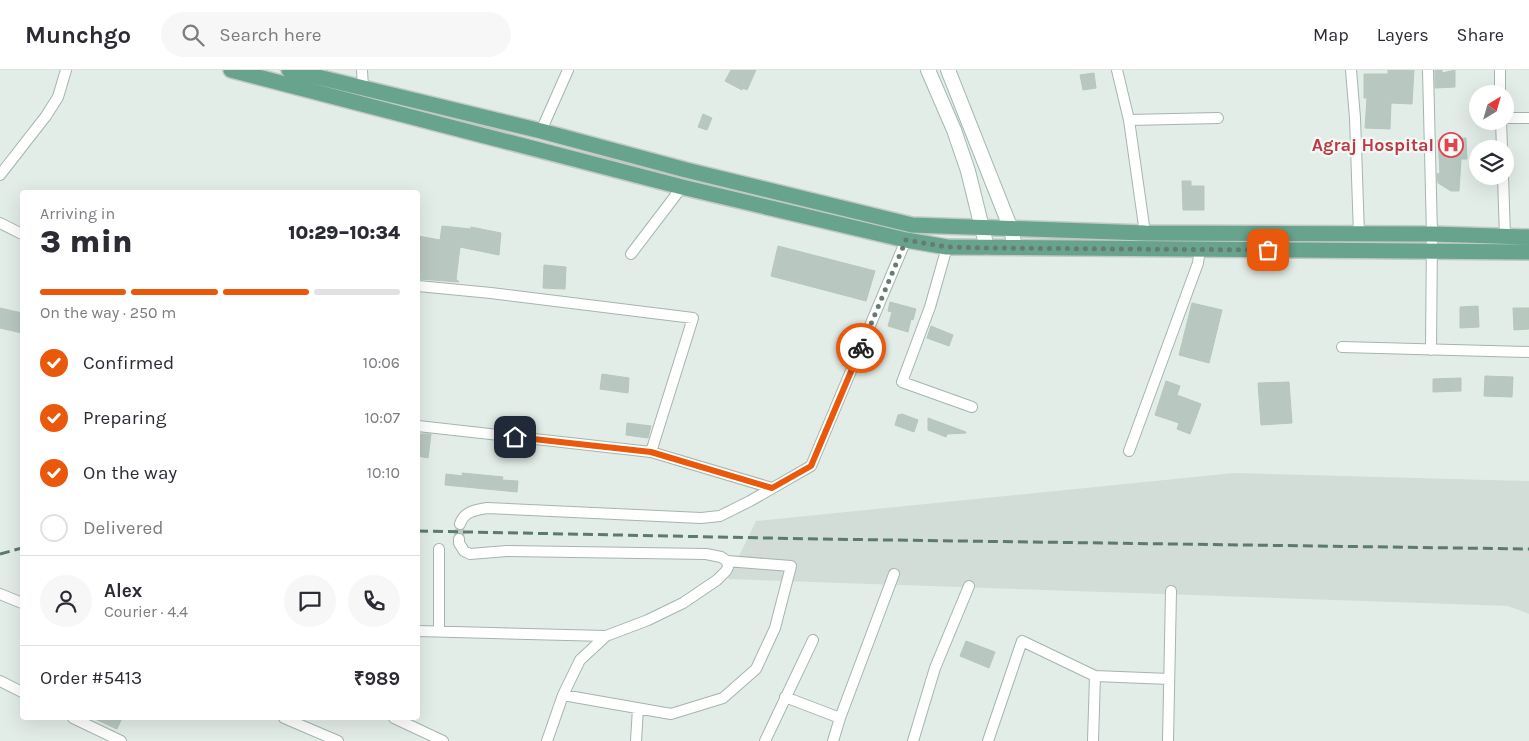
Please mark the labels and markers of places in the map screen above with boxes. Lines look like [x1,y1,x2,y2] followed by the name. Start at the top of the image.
[1438,132,1464,158] hospital icon: Agraj Hospital
[1312,134,1434,156] place label: Agraj Hospital
[1247,229,1289,271] pin
[494,416,536,458] pin

